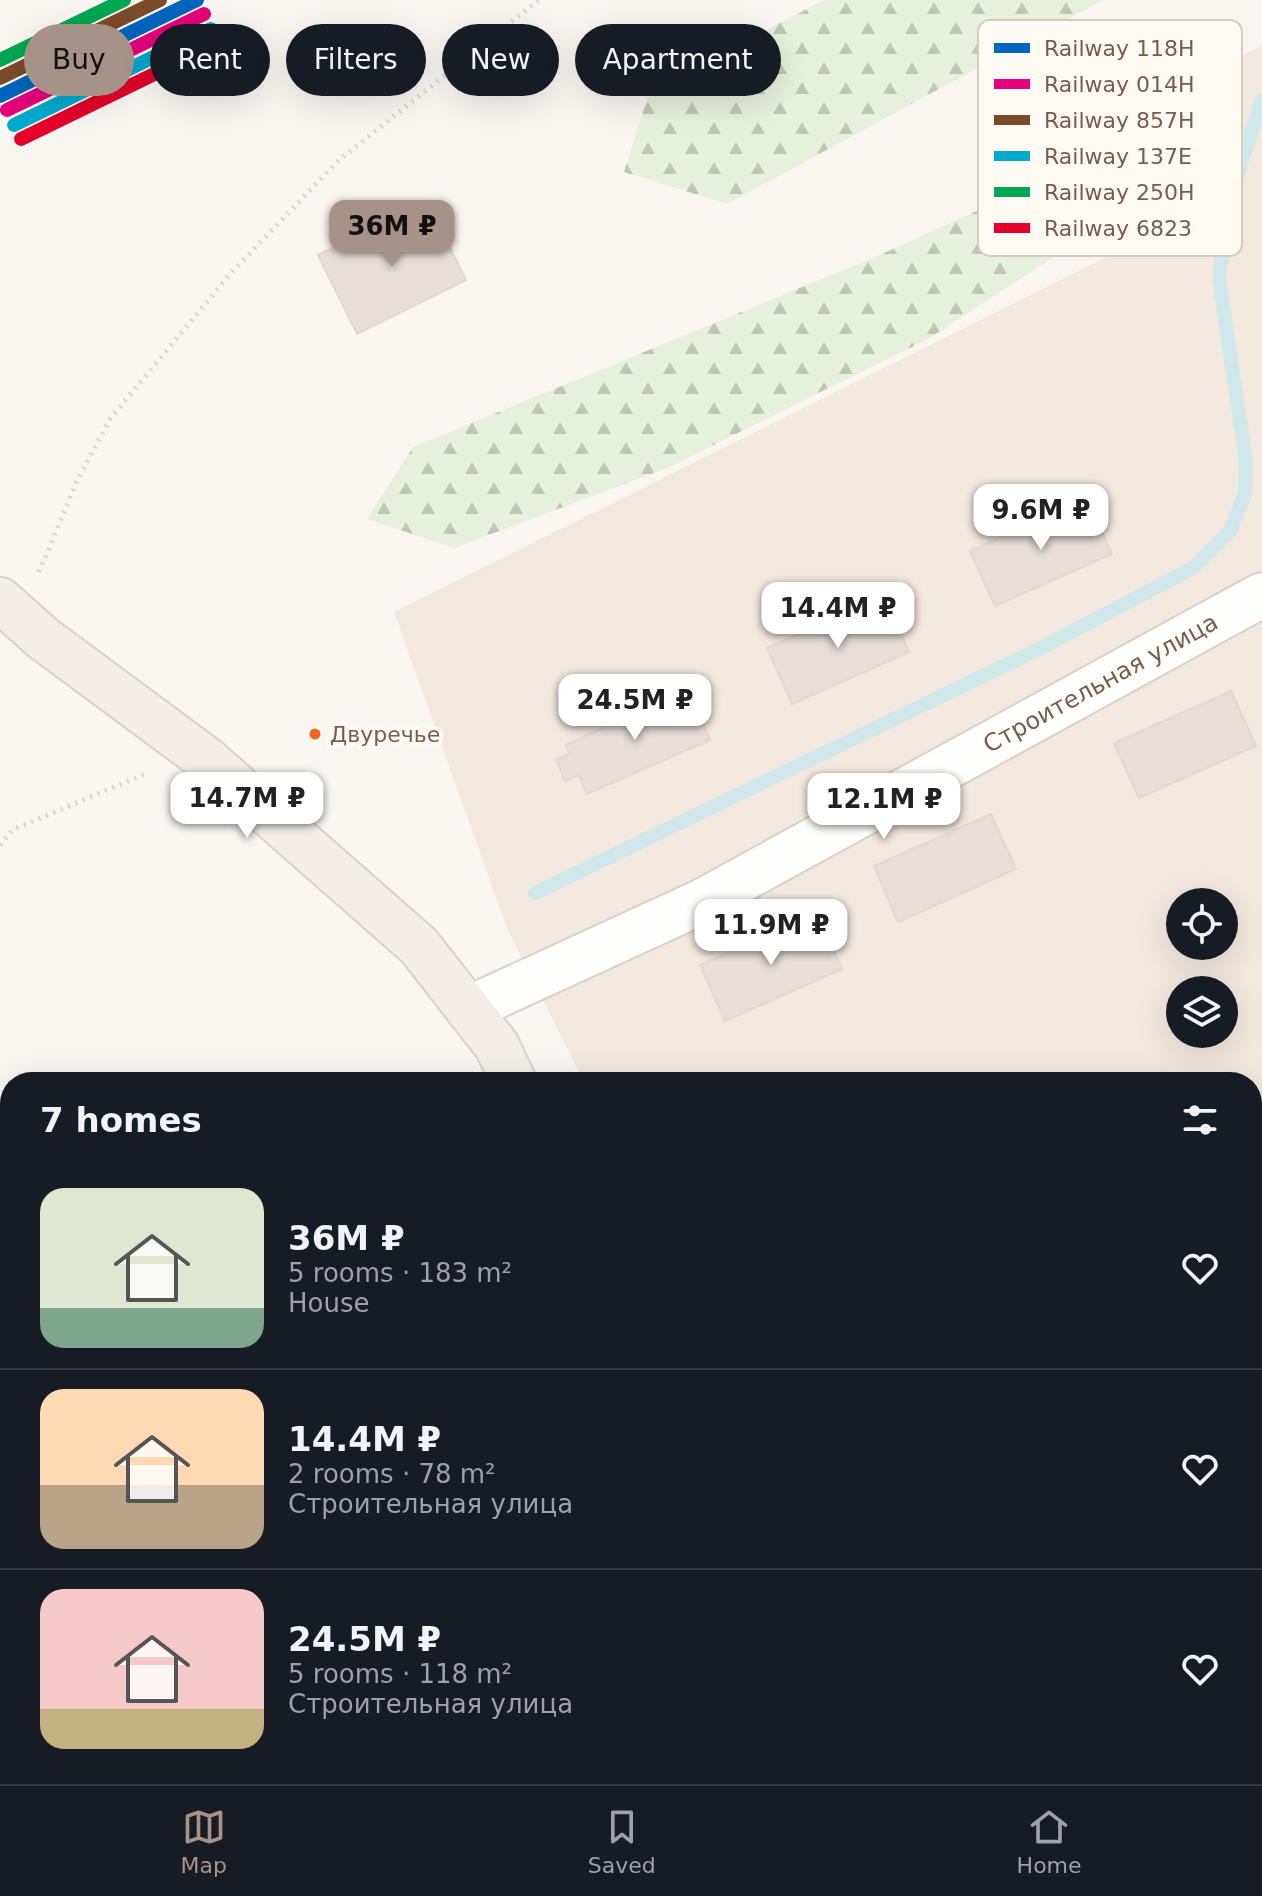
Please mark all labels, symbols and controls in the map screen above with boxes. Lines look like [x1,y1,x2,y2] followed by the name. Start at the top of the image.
[978,20,1242,256] legend
[24,24,134,96] chip: Buy
[150,24,270,96] chip: Rent
[286,24,426,96] chip: Filters
[442,24,559,96] chip: New
[575,24,781,96] chip: Apartment
[1044,36,1195,61] text: Railway 118Н
[1044,72,1195,97] text: Railway 014Н
[1044,108,1195,133] text: Railway 857Н
[1044,144,1192,169] text: Railway 137Е
[1044,180,1195,205] text: Railway 250Н
[336,200,448,268] pin: 36M ₽
[347,211,437,241] text: 36M ₽
[1044,216,1192,241] text: Railway 6823
[976,484,1106,552] pin: 9.6M ₽
[991,495,1091,525] text: 9.6M ₽
[764,582,912,650] pin: 14.4M ₽
[779,593,897,623] text: 14.4M ₽
[978,608,1223,759] street label: Строительная улица
[561,674,709,742] pin: 24.5M ₽
[576,685,694,715] text: 24.5M ₽
[330,722,440,747] place label: Двуречье
[307,726,323,742] marker: Двуречье
[173,772,321,840] pin: 14.7M ₽
[810,773,958,841] pin: 12.1M ₽
[188,783,306,813] text: 14.7M ₽
[825,784,943,814] text: 12.1M ₽
[1166,888,1238,1048] map controls
[1166,888,1238,960] button: locate
[697,899,845,967] pin: 11.9M ₽
[712,910,830,940] text: 11.9M ₽
[1166,976,1238,1048] button: layers
[1178,1098,1222,1142] icon: filters
[40,1100,202,1140] text: 7 homes
[288,1218,405,1258] text: 36M ₽
[104,1220,200,1316] icon: home
[1178,1246,1222,1290] icon: heart
[288,1258,512,1288] text: 5 rooms · 183 m²
[288,1288,369,1318] text: House
[288,1419,441,1459] text: 14.4M ₽
[104,1421,200,1517] icon: home
[1178,1447,1222,1491] icon: heart
[288,1459,496,1489] text: 2 rooms · 78 m²
[288,1489,573,1519] text: Строительная улица
[288,1619,441,1659] text: 24.5M ₽
[104,1621,200,1717] icon: home
[1178,1647,1222,1691] icon: heart
[288,1659,512,1689] text: 5 rooms · 118 m²
[288,1689,573,1719] text: Строительная улица
[180,1805,227,1878] tab: Map
[588,1805,656,1878] tab: Saved
[1017,1805,1082,1878] tab: Home

